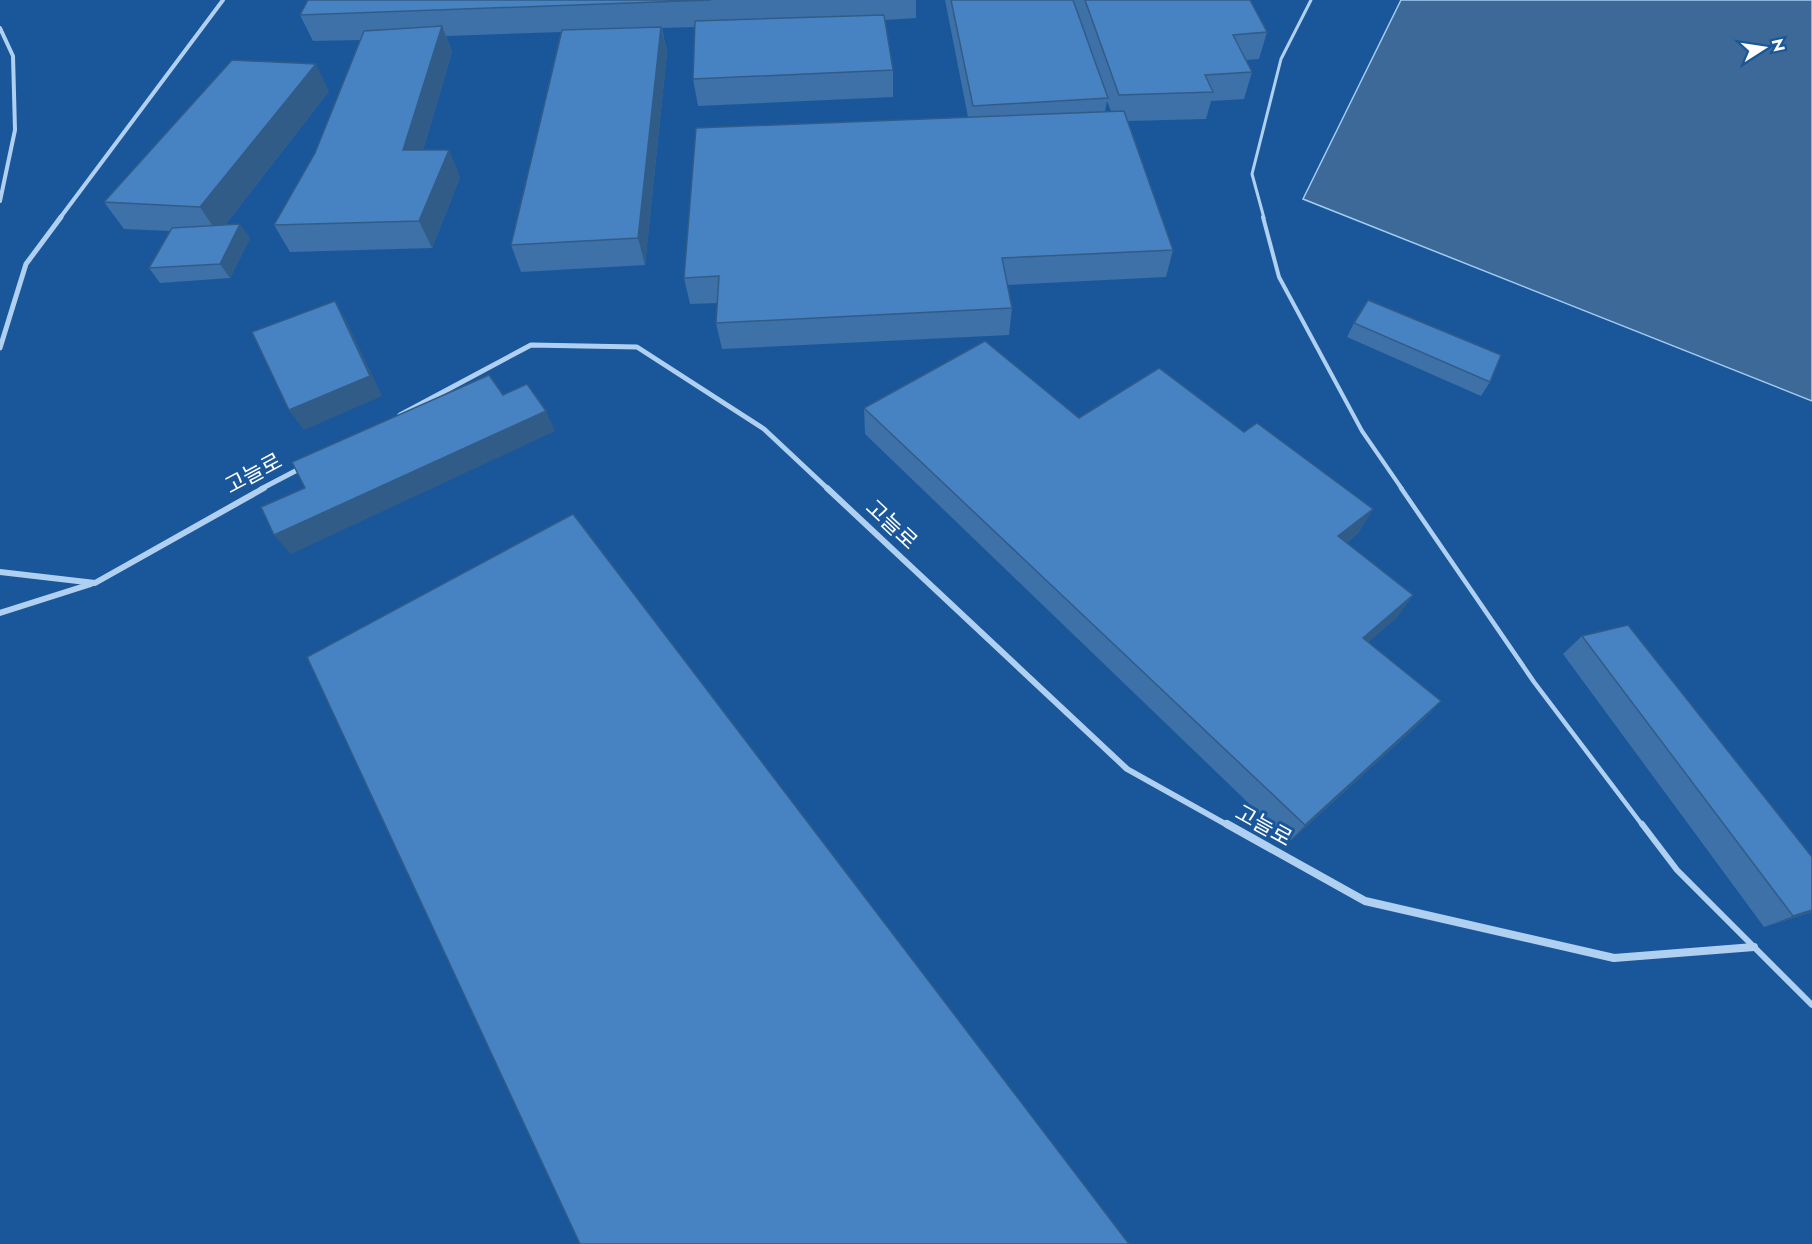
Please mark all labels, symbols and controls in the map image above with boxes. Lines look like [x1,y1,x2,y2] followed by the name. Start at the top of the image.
[1734,18,1794,78] north arrow
[1766,36,1791,54] text: N
[219,445,287,501] street label: 고늘로
[859,492,925,556] street label: 고늘로
[1230,796,1298,854] street label: 고늘로

